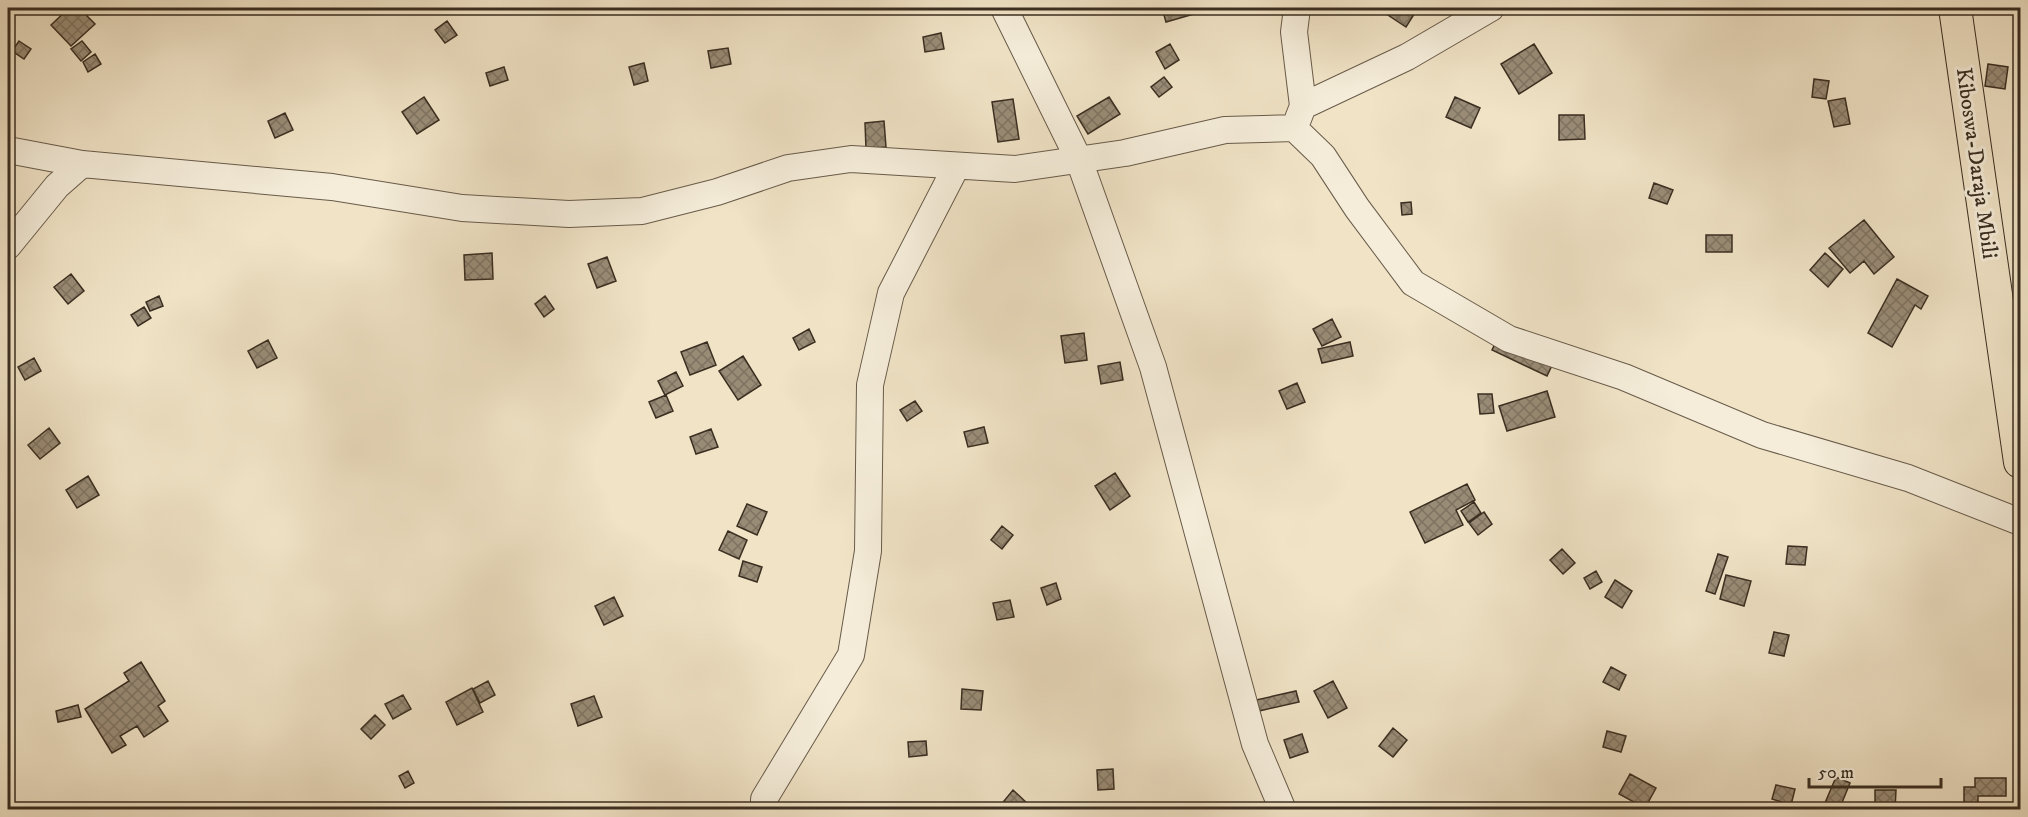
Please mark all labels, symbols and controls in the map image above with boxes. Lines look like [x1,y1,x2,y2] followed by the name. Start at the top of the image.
[1950,66,2003,261] street label: Kiboswa-Daraja Mbili
[1809,751,1941,789] scale bar
[1818,762,1854,784] text: 50 m

